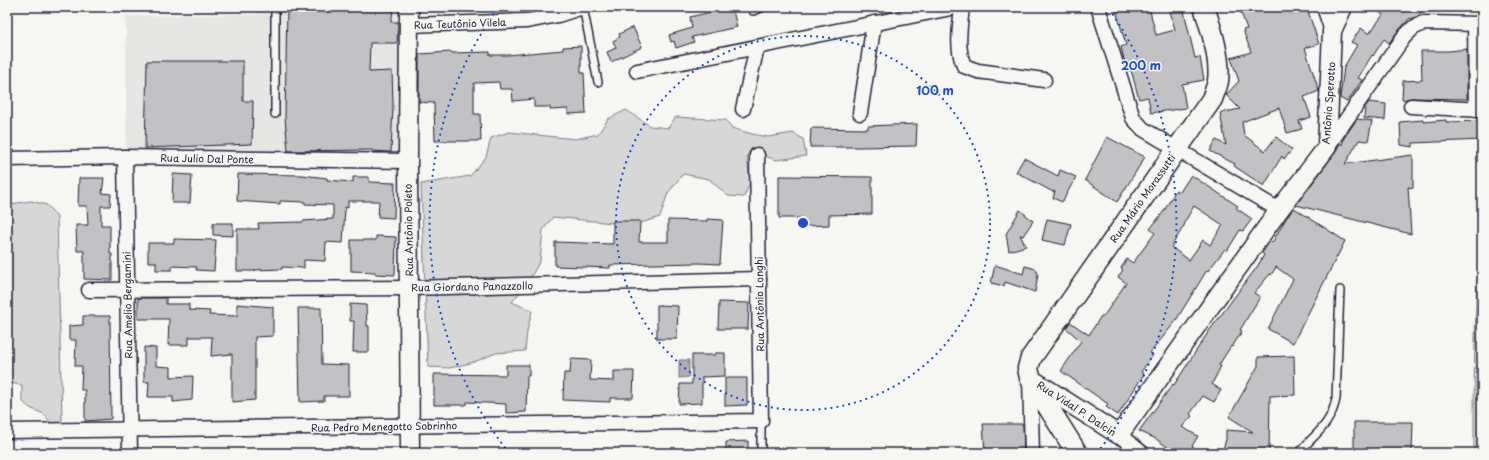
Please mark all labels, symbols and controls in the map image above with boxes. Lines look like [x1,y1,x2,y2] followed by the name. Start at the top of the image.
[414,14,507,32] street label: Rua Teutônio Vilela
[1121,56,1161,74] text: 200 m
[1318,61,1338,145] street label: Antônio Sperotto
[916,81,954,99] text: 100 m
[160,150,254,166] street label: Rua Julio Dal Ponte
[1106,150,1178,245] street label: Rua Mário Morassutti
[400,183,416,276] street label: Rua Antônio Poleto
[796,216,810,230] centre of rings
[119,251,135,359] street label: Rua Amelio Bergamini
[751,256,767,352] street label: Rua Antônio Longhi
[411,277,533,295] street label: Rua Giordano Panazzollo
[1034,377,1120,439] street label: Rua Vidal P. Dalcin
[311,417,458,435] street label: Rua Pedro Menegotto Sobrinho

